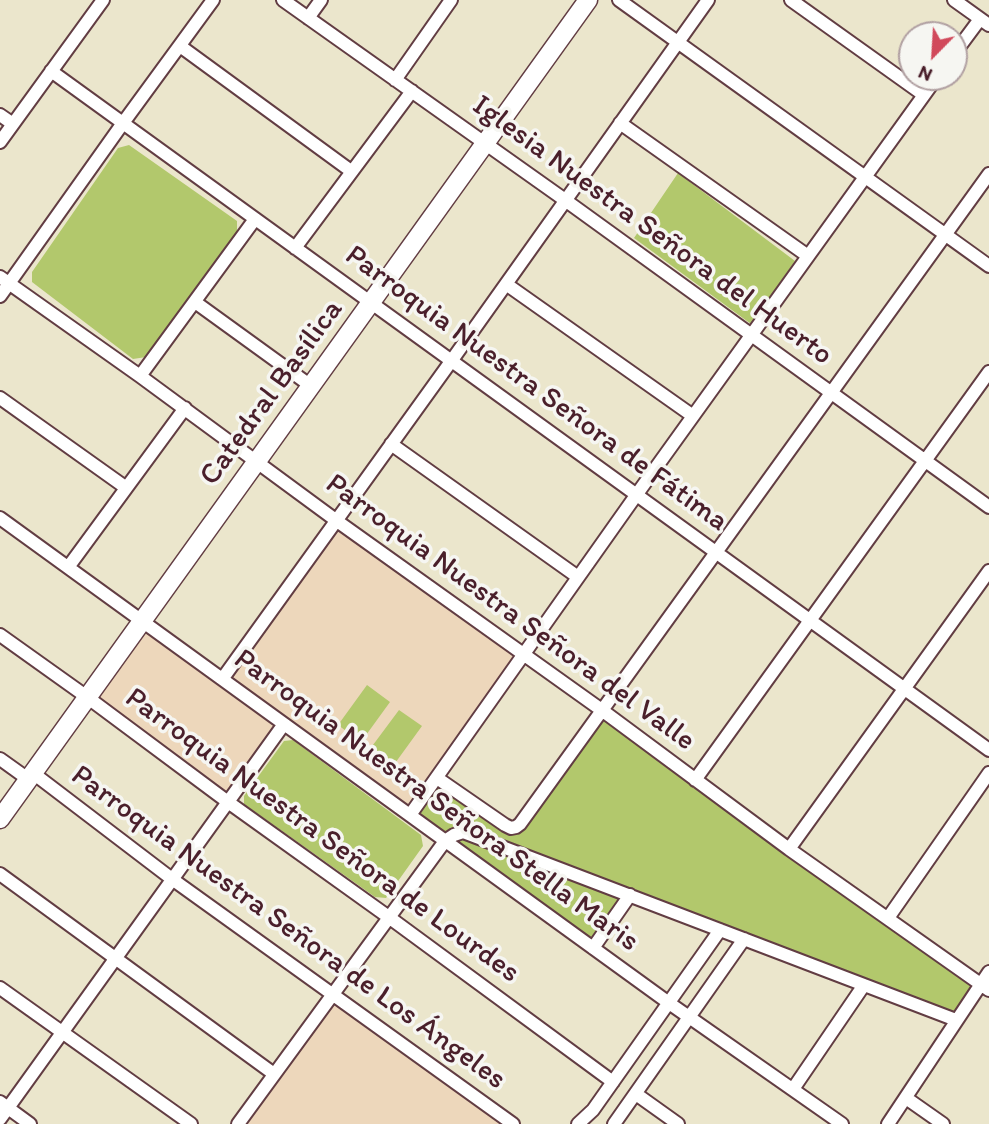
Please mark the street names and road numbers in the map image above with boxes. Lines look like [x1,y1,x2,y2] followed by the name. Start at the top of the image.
[465,88,839,374] street label: Iglesia Nuestra Señora del Huerto
[338,238,734,540] street label: Parroquia Nuestra Señora de Fátima
[193,293,351,493] street label: Catedral Basílica
[318,467,702,759] street label: Parroquia Nuestra Señora del Valle
[226,642,646,960] street label: Parroquia Nuestra Señora Stella Maris
[118,681,526,991] street label: Parroquia Nuestra Señora de Lourdes
[64,758,512,1098] street label: Parroquia Nuestra Señora de Los Ángeles

